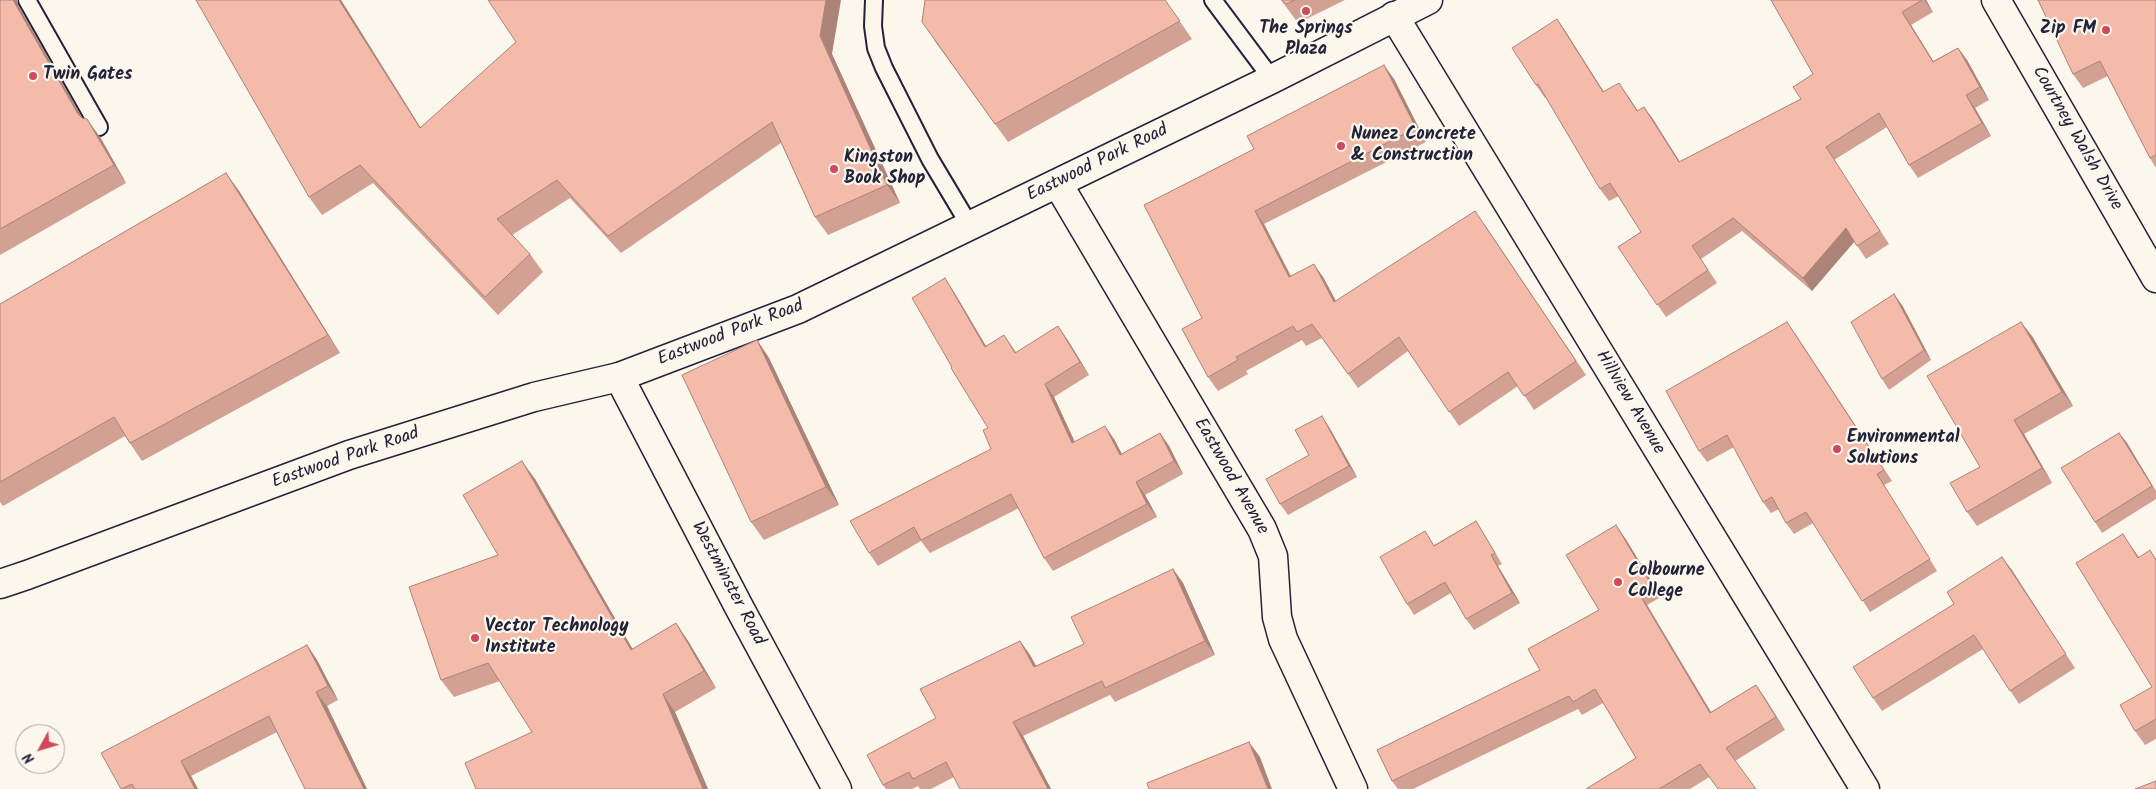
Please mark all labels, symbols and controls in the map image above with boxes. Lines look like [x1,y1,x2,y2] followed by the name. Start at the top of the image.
[1300,5,1312,17] marker: The Springs Plaza
[1259,19,1353,62] place label: The Springs Plaza
[2040,19,2096,41] place label: Zip FM
[2100,24,2112,36] marker: Zip FM
[2026,63,2126,215] street label: Courtney Walsh Drive
[43,65,132,87] place label: Twin Gates
[27,70,39,82] marker: Twin Gates
[1024,121,1172,207] street label: Eastwood Park Road
[1351,125,1476,168] place label: Nunez Concrete & Construction
[1335,140,1347,152] marker: Nunez Concrete & Construction
[844,148,925,190] place label: Kingston Book Shop
[828,163,840,175] marker: Kingston Book Shop
[655,296,807,372] street label: Eastwood Park Road
[1589,347,1669,459] street label: Hillview Avenue
[1188,415,1272,539] street label: Eastwood Avenue
[270,424,422,494] street label: Eastwood Park Road
[1847,428,1959,470] place label: Environmental Solutions
[1831,443,1843,455] marker: Environmental Solutions
[685,518,769,650] street label: Westminster Road
[1628,561,1705,604] place label: Colbourne College
[1612,576,1624,588] marker: Colbourne College
[485,617,629,660] place label: Vector Technology Institute
[469,632,481,644] marker: Vector Technology Institute
[15,724,65,774] north arrow
[18,747,40,768] text: N

